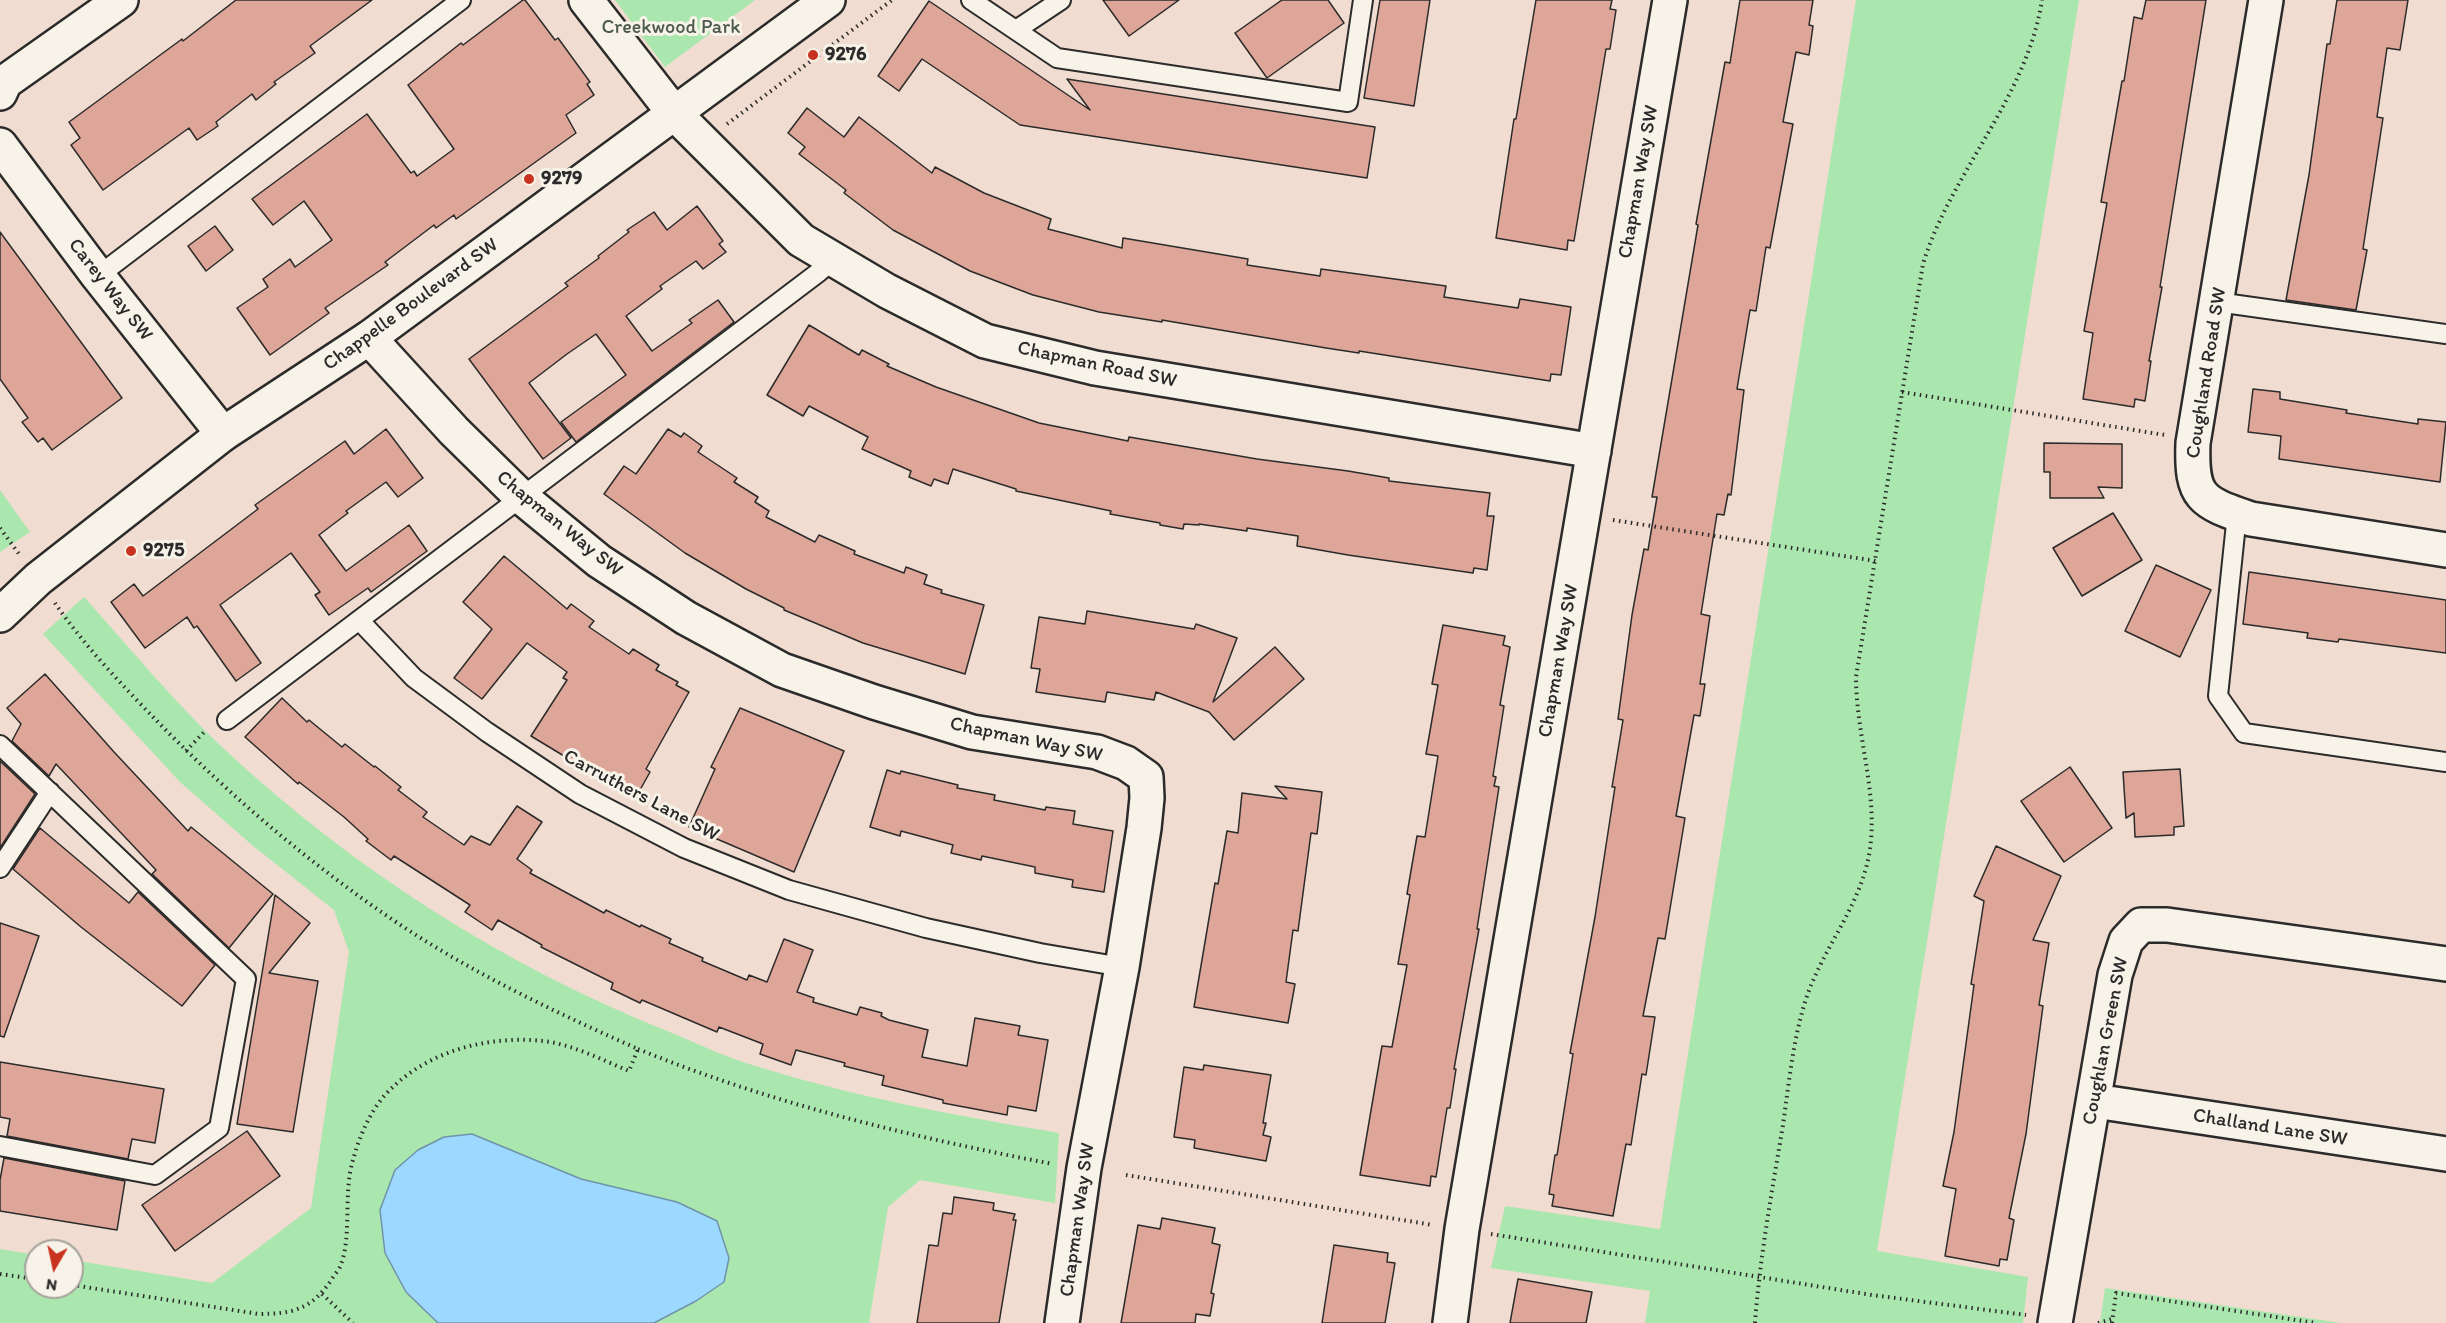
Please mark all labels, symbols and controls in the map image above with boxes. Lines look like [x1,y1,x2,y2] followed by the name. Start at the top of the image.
[602,16,740,40] park label: Creekwood Park
[825,43,866,67] place label: 9276
[806,48,820,62] marker: 9276
[1614,103,1664,261] street label: Chapman Way SW
[541,167,582,191] place label: 9279
[522,172,536,186] marker: 9279
[319,233,503,377] street label: Chappelle Boulevard SW
[63,234,157,346] street label: Carey Way SW
[2182,286,2232,460] street label: Coughland Road SW
[1015,336,1179,394] street label: Chapman Road SW
[491,466,627,582] street label: Chapman Way SW
[143,539,184,563] place label: 9275
[124,544,138,558] marker: 9275
[1534,582,1584,740] street label: Chapman Way SW
[948,712,1104,768] street label: Chapman Way SW
[559,745,723,847] street label: Carruthers Lane SW
[2078,955,2134,1127] street label: Coughlan Green SW
[2191,1104,2349,1152] street label: Challand Lane SW
[1055,1141,1101,1299] street label: Chapman Way SW
[24,1239,84,1299] north arrow
[45,1275,58,1296] text: N

